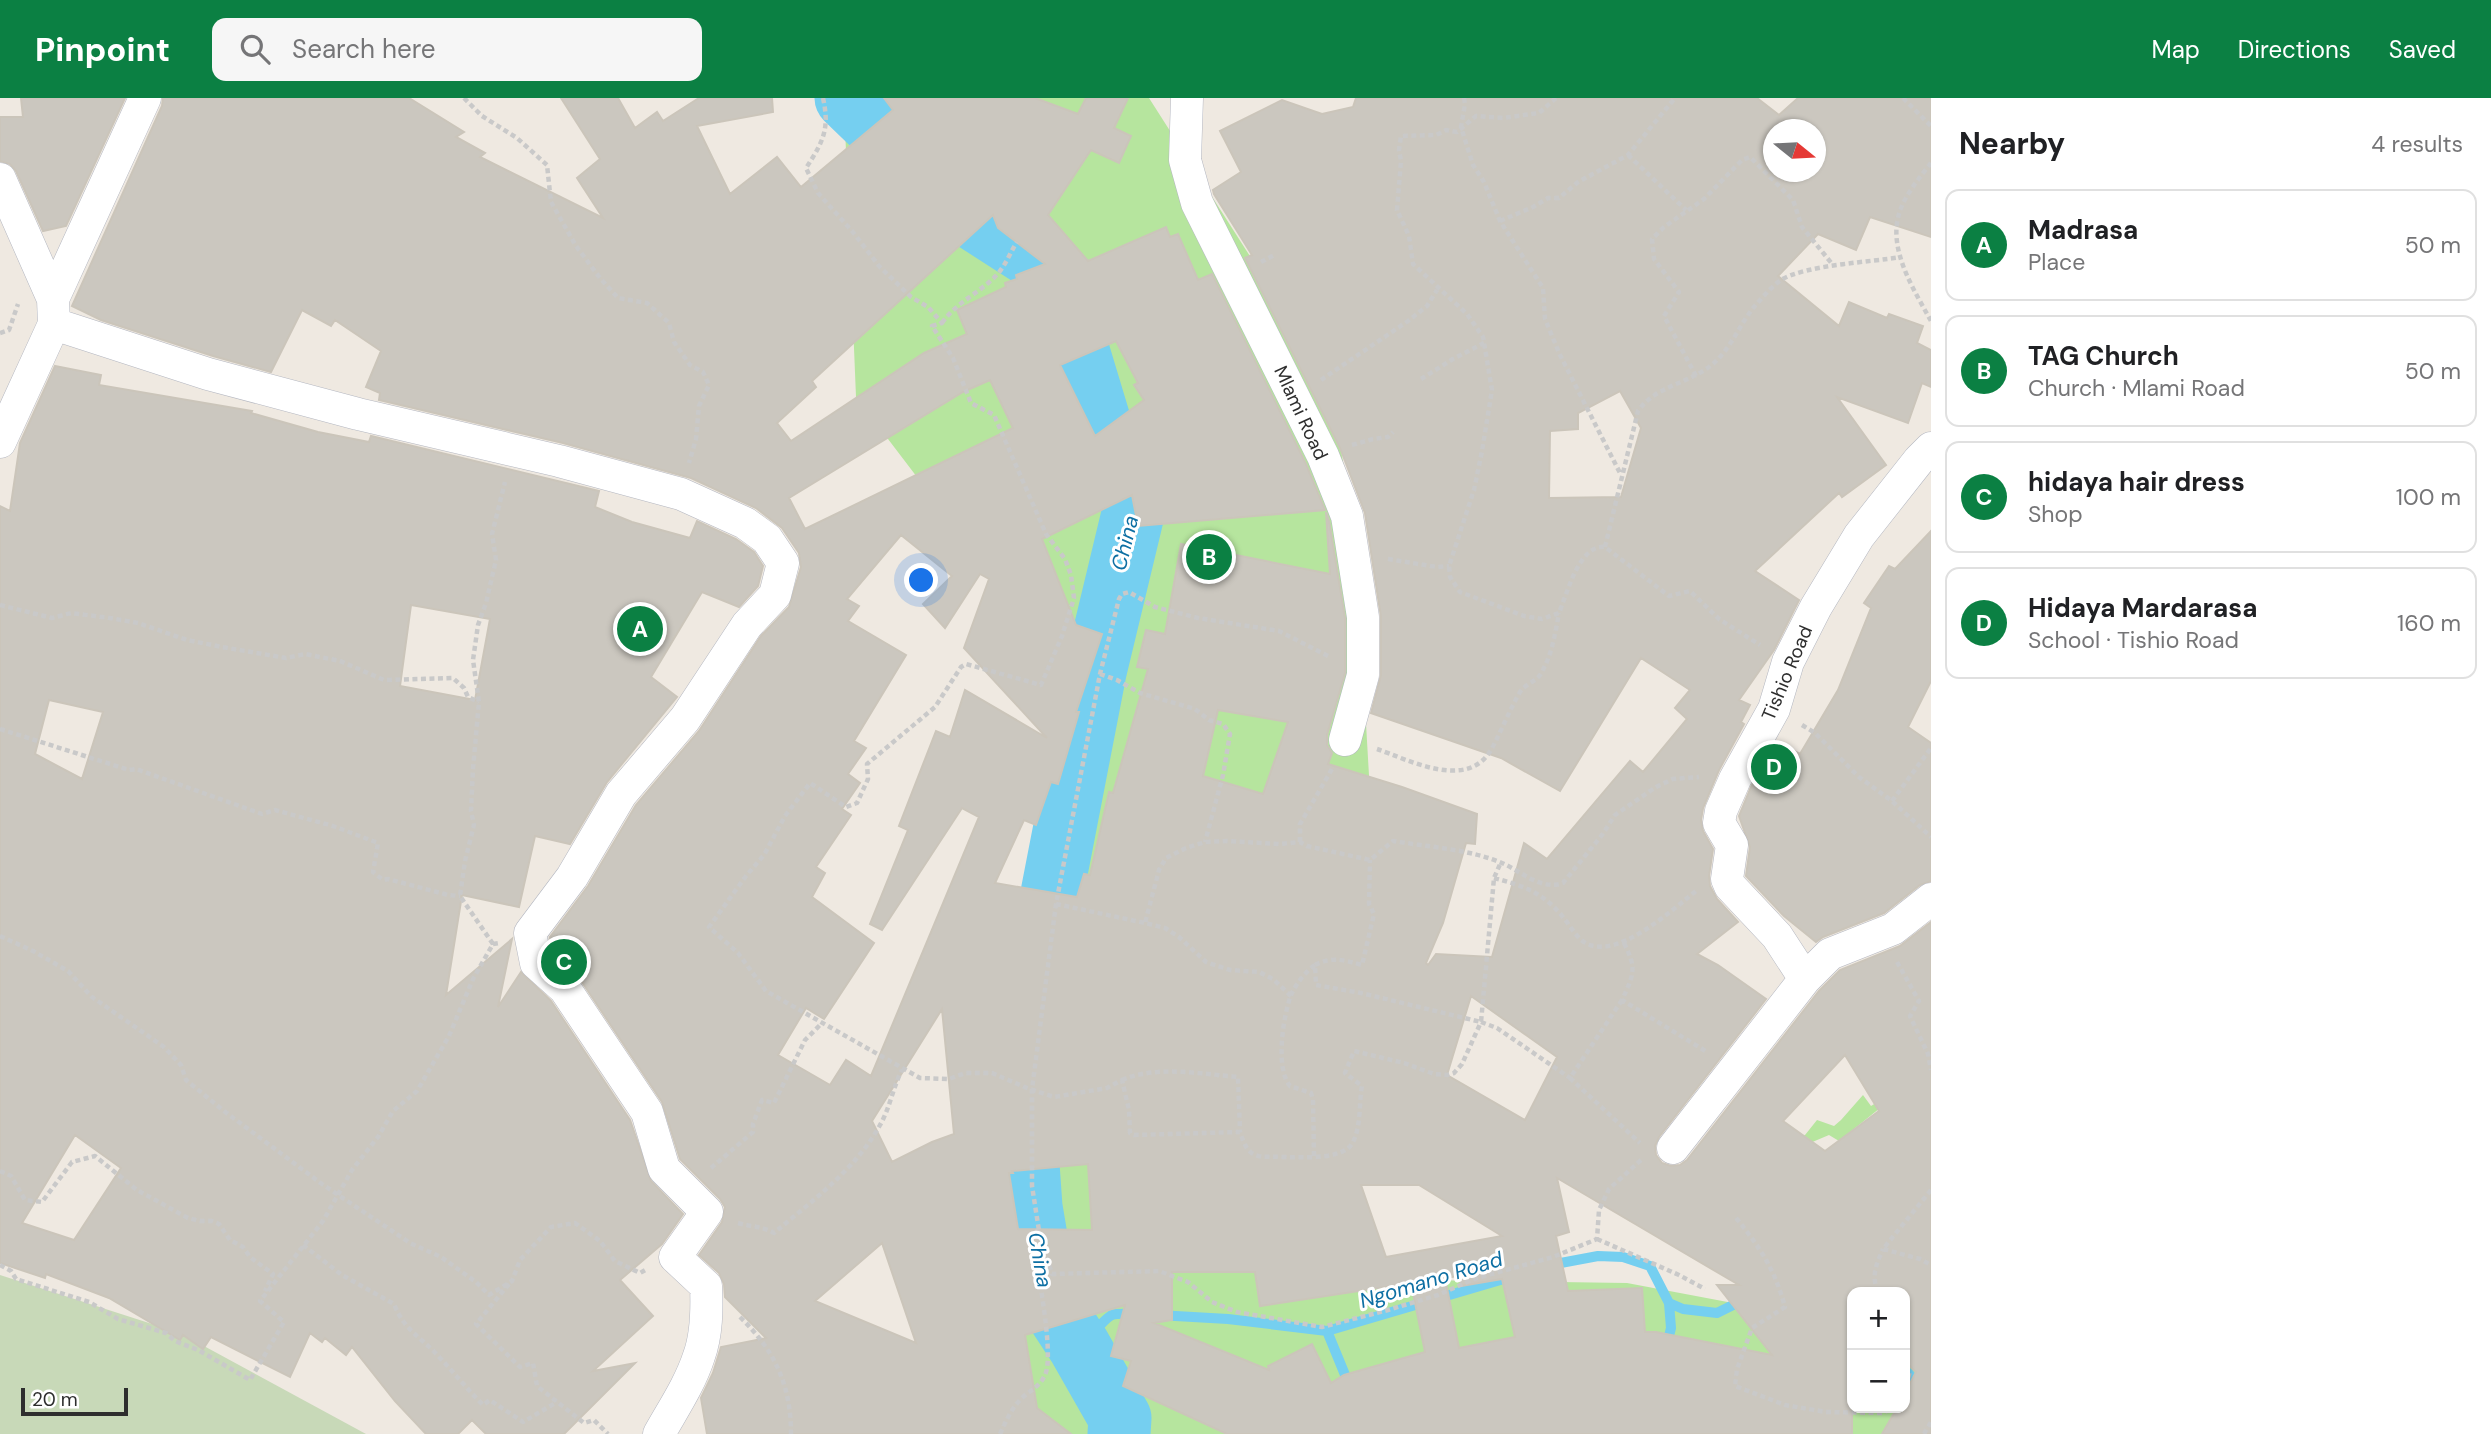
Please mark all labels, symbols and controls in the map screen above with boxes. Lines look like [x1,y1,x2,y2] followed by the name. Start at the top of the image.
[212,18,702,81] search box
[35,28,170,71] text: Pinpoint
[236,30,274,68] icon: search
[292,32,436,66] text: Search here
[2152,34,2200,65] text: Map
[2238,34,2351,65] text: Directions
[2389,34,2456,65] text: Saved
[1763,119,1826,182] north arrow
[1959,124,2065,163] text: Nearby
[2371,129,2463,159] text: 4 results
[2028,213,2138,247] text: Madrasa
[1976,230,1992,260] text: A
[2405,230,2461,260] text: 50 m
[2028,247,2085,277] text: Place
[2028,339,2179,373] text: TAG Church
[1977,356,1991,386] text: B
[2405,356,2461,386] text: 50 m
[1268,362,1334,464] street label: Mlami Road
[2028,373,2245,403] text: Church · Mlami Road
[2028,465,2245,499] text: hidaya hair dress
[1976,482,1992,512] text: C
[2396,482,2461,512] text: 100 m
[2028,499,2083,529] text: Shop
[1105,512,1145,574] water label: China
[1186,531,1232,583] pin: B
[904,563,938,597] your location
[2028,591,2257,625] text: Hidaya Mardarasa
[617,603,663,655] pin: A
[1976,608,1992,638] text: D
[2397,608,2461,638] text: 160 m
[1756,622,1818,724] street label: Tishio Road
[2028,625,2239,655] text: School · Tishio Road
[1751,741,1797,793] pin: D
[541,936,587,988] pin: C
[1021,1230,1059,1290] water label: China
[1356,1245,1507,1315] water label: Ngomano Road
[1847,1287,1910,1413] map controls
[1847,1287,1910,1350] button: +
[1847,1350,1910,1413] button: −
[21,1385,128,1417] scale bar
[32,1387,78,1412] text: 20 m

